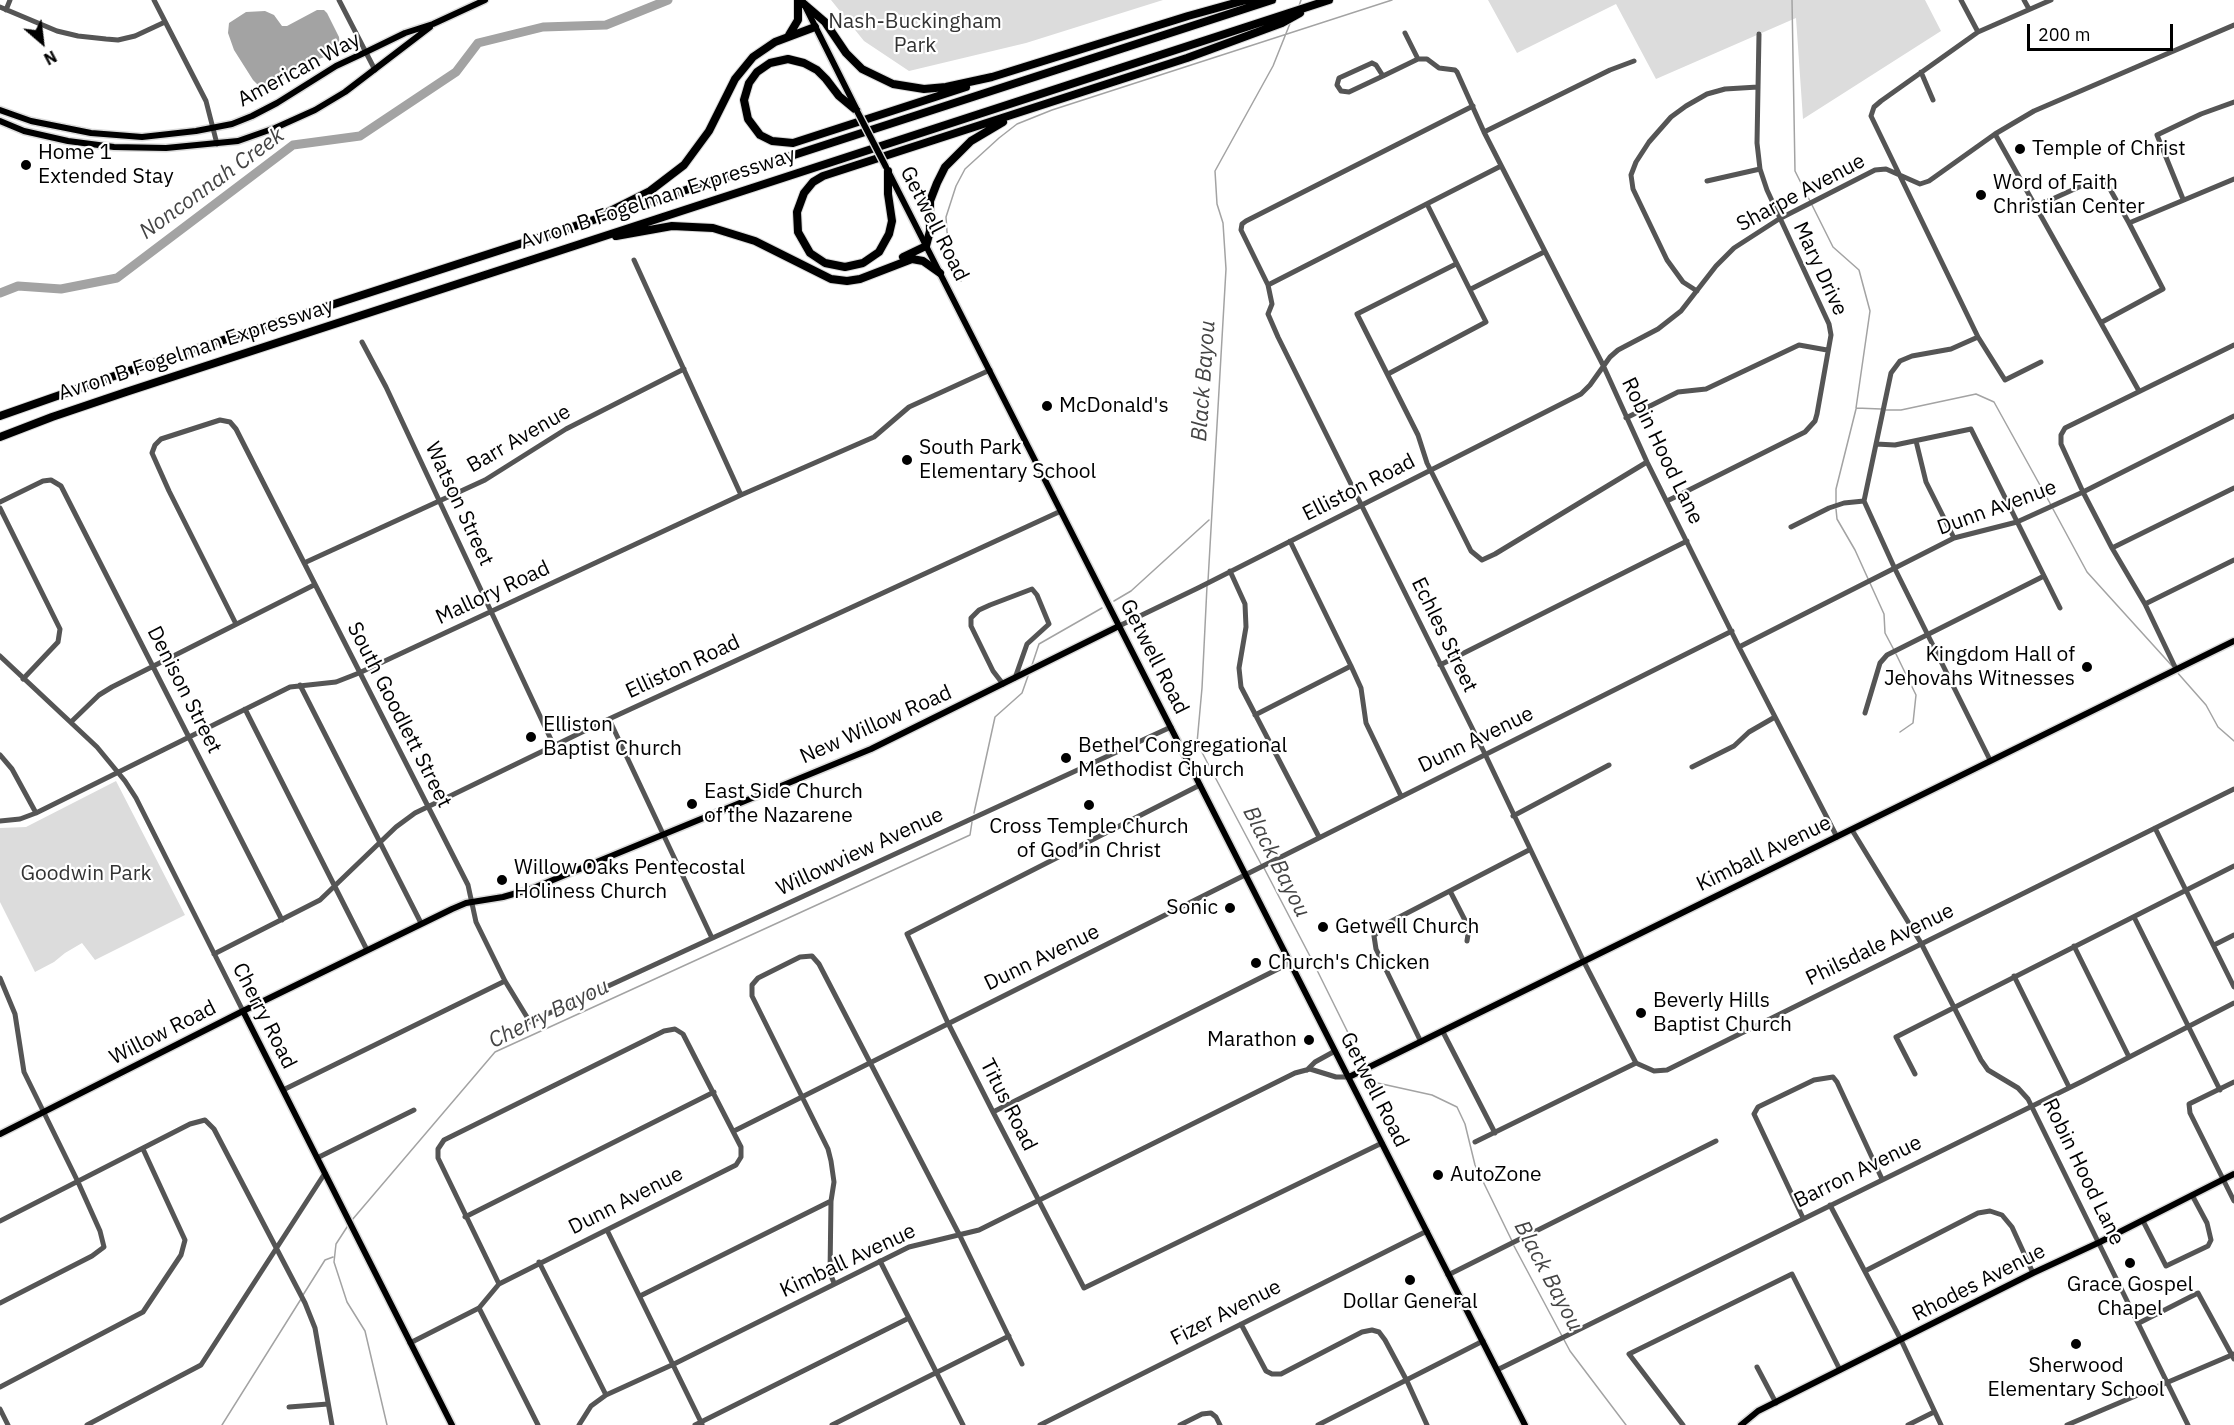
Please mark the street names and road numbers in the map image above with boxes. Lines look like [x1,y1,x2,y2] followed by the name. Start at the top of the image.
[233,27,365,113] street label: American Way
[517,143,799,255] street label: Avron B Fogelman Expressway
[1732,149,1870,237] street label: Sharpe Avenue
[894,162,974,286] street label: Getwell Road
[1787,218,1853,320] street label: Mary Drive
[55,294,337,406] street label: Avron B Fogelman Expressway
[1616,374,1708,528] street label: Robin Hood Lane
[463,399,575,479] street label: Barr Avenue
[419,438,499,570] street label: Watson Street
[1298,449,1420,527] street label: Elliston Road
[1934,475,2060,541] street label: Dunn Avenue
[432,556,554,630] street label: Mallory Road
[1405,574,1483,696] street label: Echles Street
[1114,595,1194,719] street label: Getwell Road
[341,618,457,812] street label: South Goodlett Street
[141,622,227,758] street label: Denison Street
[622,630,744,704] street label: Elliston Road
[796,680,956,770] street label: New Willow Road
[1414,701,1538,779] street label: Dunn Avenue
[773,802,947,902] street label: Willowview Avenue
[1693,811,1835,897] street label: Kimball Avenue
[1802,898,1958,992] street label: Philsdale Avenue
[980,919,1104,997] street label: Dunn Avenue
[226,959,302,1073] street label: Cherry Road
[105,995,221,1071] street label: Willow Road
[1334,1028,1414,1152] street label: Getwell Road
[974,1055,1042,1155] street label: Titus Road
[2037,1095,2129,1249] street label: Robin Hood Lane
[1790,1130,1926,1214] street label: Barron Avenue
[565,1161,687,1241] street label: Dunn Avenue
[776,1219,920,1303] street label: Kimball Avenue
[1908,1239,2050,1327] street label: Rhodes Avenue
[1166,1274,1286,1352] street label: Fizer Avenue

